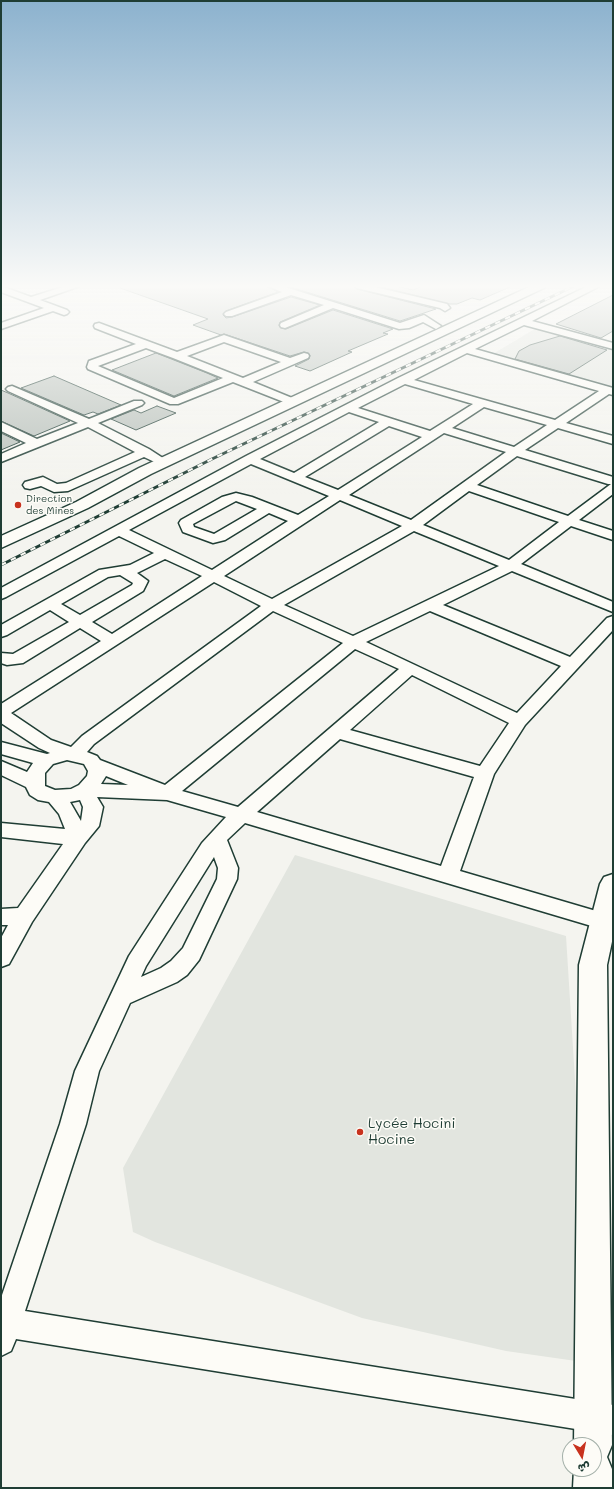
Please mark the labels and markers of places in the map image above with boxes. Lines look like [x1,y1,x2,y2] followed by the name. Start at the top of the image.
[26,493,74,516] place label: Direction des Mines
[13,500,23,510] marker: Direction des Mines
[368,1116,456,1148] place label: Lycée Hocini Hocine
[355,1127,365,1137] marker: Lycée Hocini Hocine

